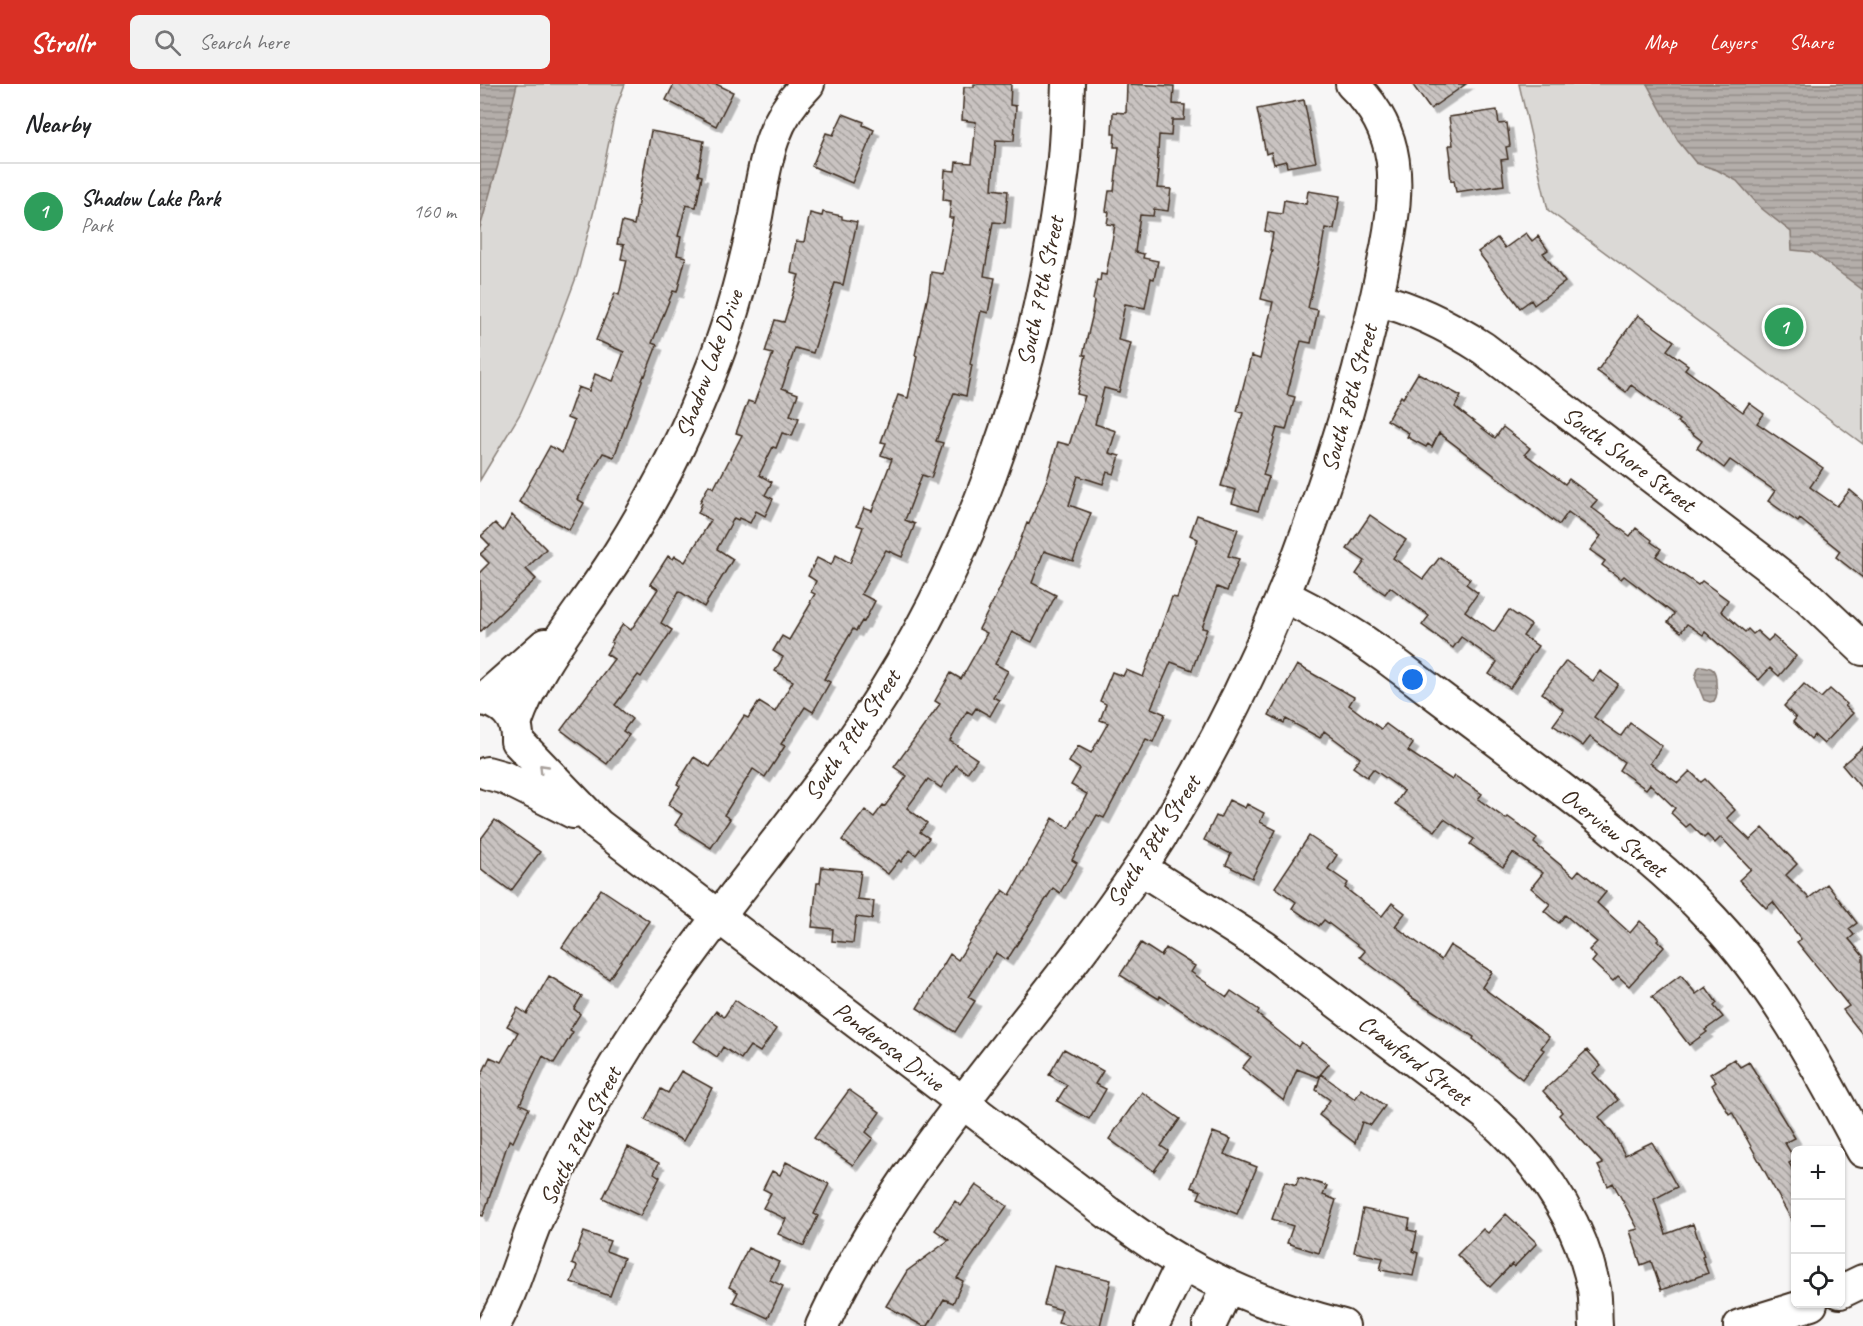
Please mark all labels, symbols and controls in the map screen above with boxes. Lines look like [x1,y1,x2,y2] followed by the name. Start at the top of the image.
[130,15,550,69] search box
[30,25,94,60] text: Strollr
[151,26,184,59] icon: search
[199,28,289,56] text: Search here
[1644,29,1677,55] text: Map
[1710,29,1756,55] text: Layers
[1789,29,1833,55] text: Share
[24,107,89,140] text: Nearby
[81,185,220,213] text: Shadow Lake Park
[39,199,48,224] text: 1
[413,199,456,224] text: 160 m
[1010,212,1071,368] street label: South 79th Street
[81,213,113,238] text: Park
[668,284,750,442] street label: Shadow Lake Drive
[1764,304,1804,350] pin: 1
[1314,319,1385,475] street label: South 78th Street
[1557,399,1703,520] street label: South Shore Street
[797,662,908,806] street label: South 79th Street
[1398,665,1427,694] your location
[539,765,550,776] one-way arrow
[1099,768,1208,913] street label: South 78th Street
[1555,780,1674,885] street label: Overview Street
[828,995,952,1099] street label: Ponderosa Drive
[1353,1008,1479,1113] street label: Crawford Street
[532,1060,629,1210] street label: South 79th Street
[1791,1146,1845,1308] map controls
[1791,1146,1845,1200] button: +
[1791,1200,1845,1254] button: −
[1791,1254,1845,1308] button: locate

